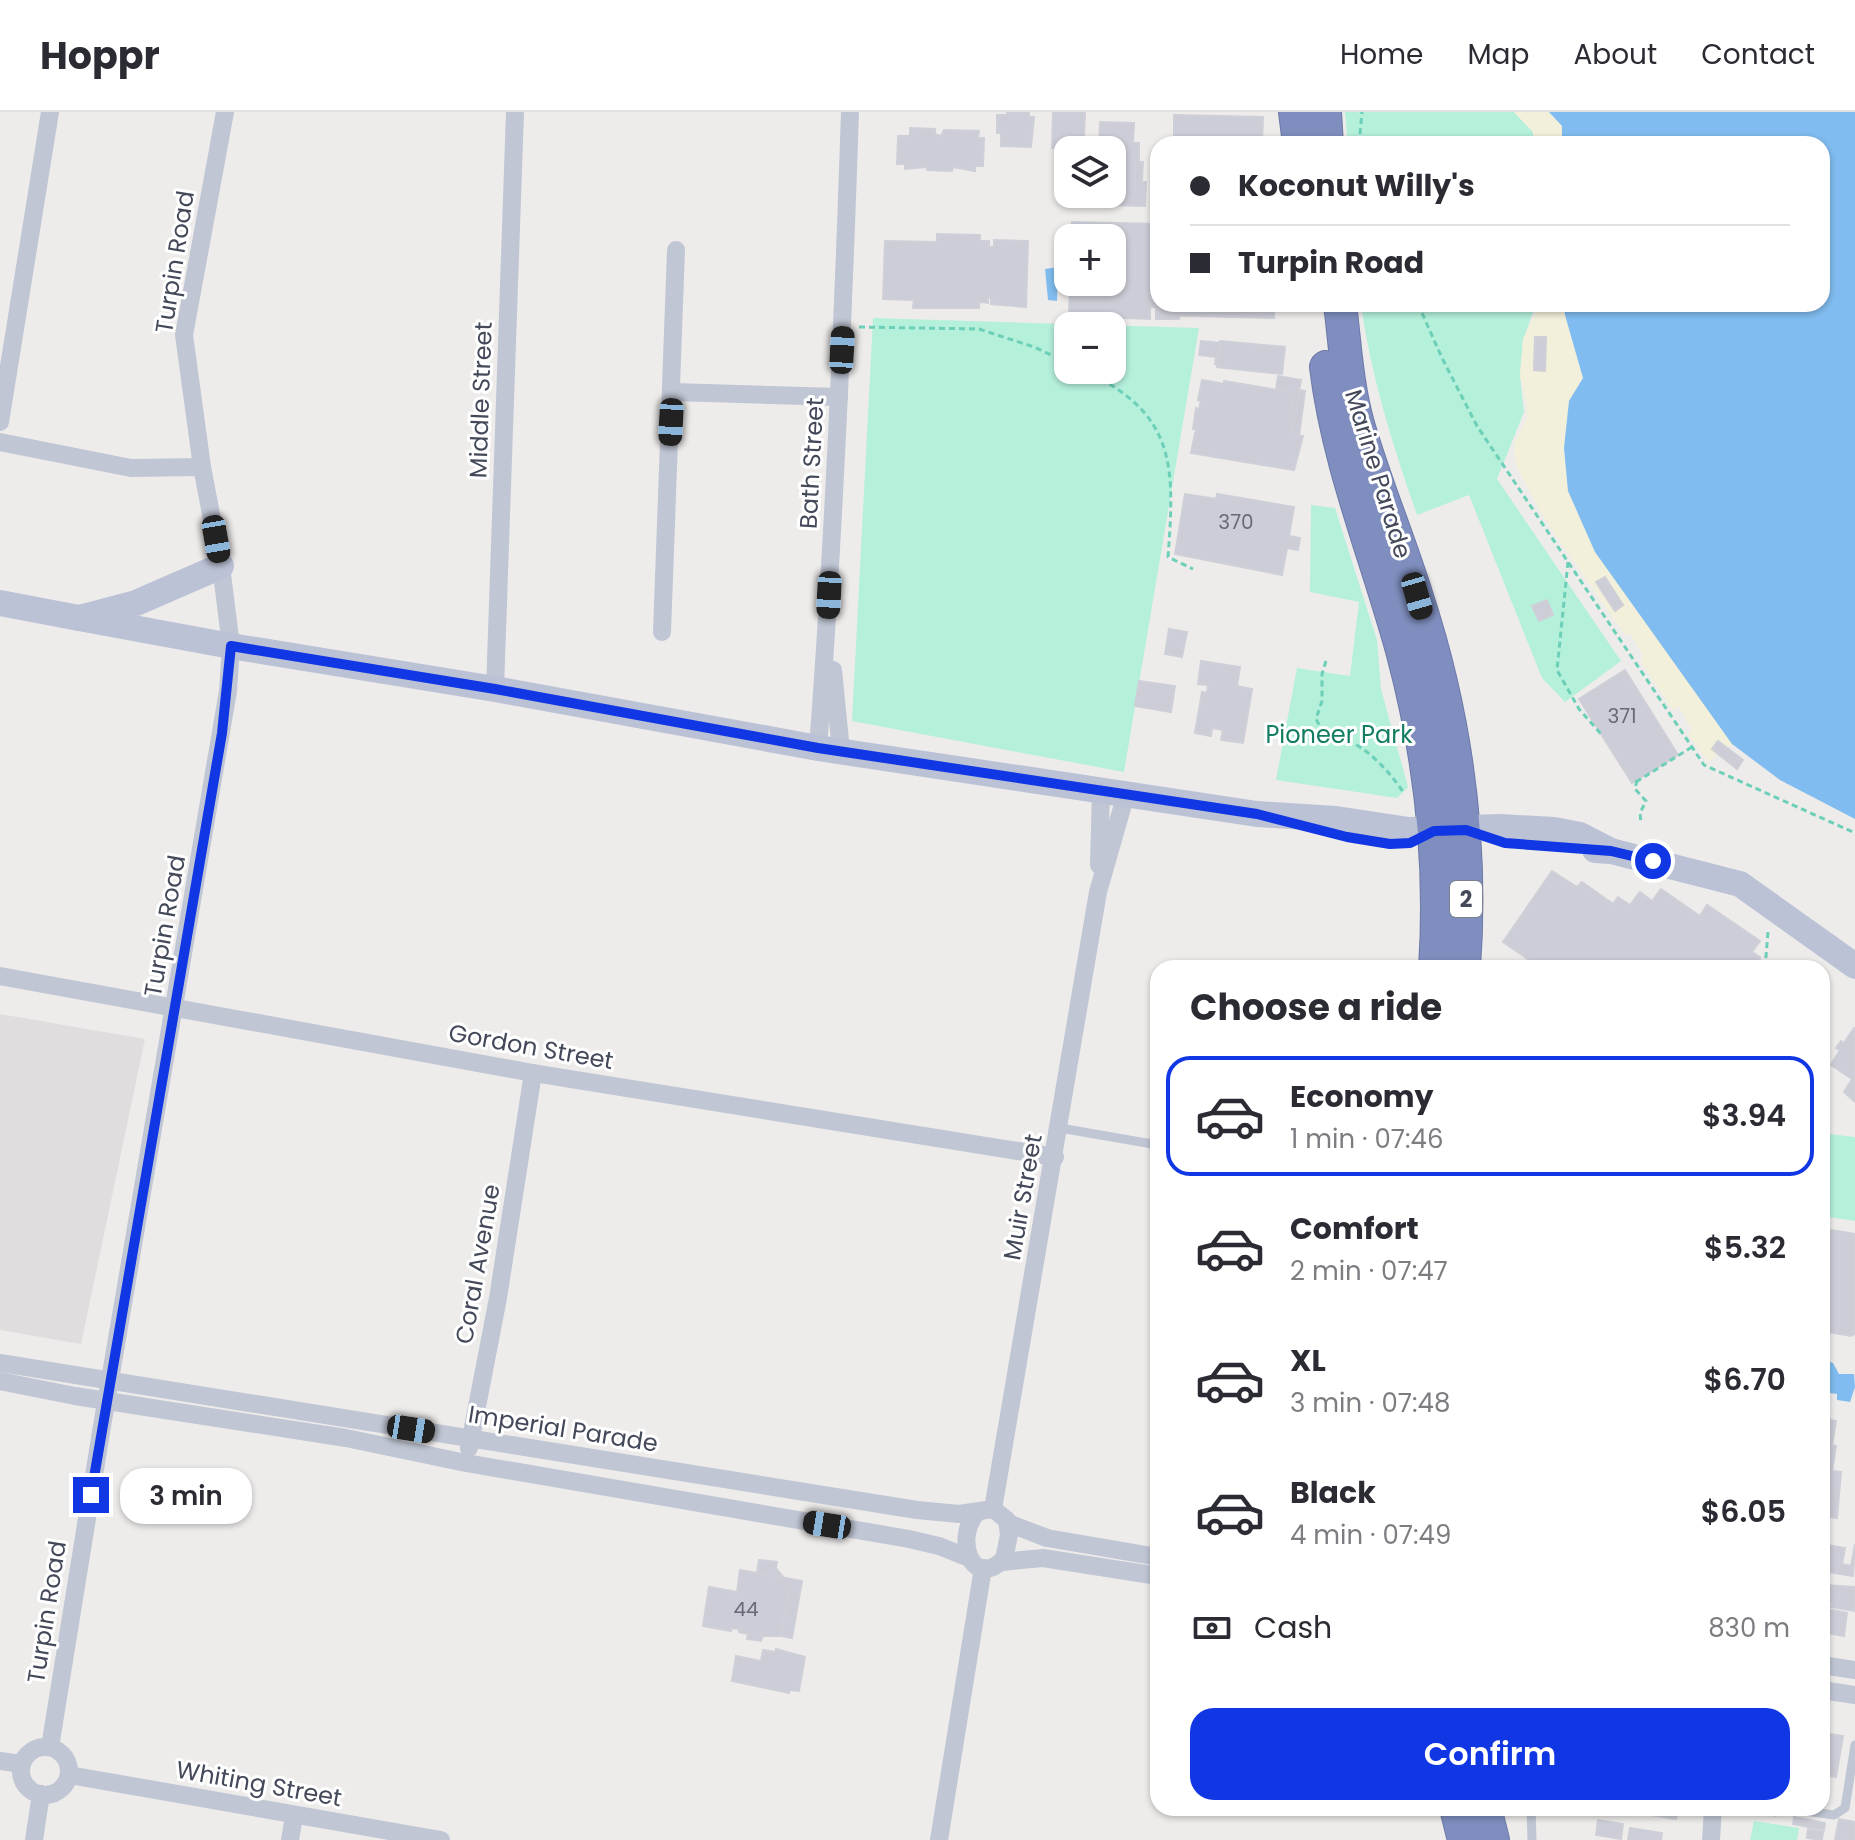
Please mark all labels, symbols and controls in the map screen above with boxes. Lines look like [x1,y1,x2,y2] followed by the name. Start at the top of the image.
[40,29,160,82] text: Hoppr
[1340,35,1423,74] text: Home
[1467,35,1529,74] text: Map
[1573,35,1657,74] text: About
[1701,35,1815,74] text: Contact
[1054,136,1126,384] map controls
[1054,136,1126,208] button: layers
[1238,164,1475,207] text: Koconut Willy's
[147,188,202,335] street label: Turpin Road
[1054,224,1126,296] button: +
[1238,241,1424,284] text: Turpin Road
[1054,312,1126,384] button: −
[461,321,500,479] street label: Middle Street
[829,325,855,375] car
[1337,385,1420,562] street label: Marine Parade
[792,396,831,530] street label: Bath Street
[658,397,684,447] car
[1218,508,1254,536] house number: 370
[200,513,232,565] car
[816,570,842,620] car
[1399,570,1435,622] car
[1607,702,1637,730] house number: 371
[1265,718,1413,751] park label: Pioneer Park
[1635,843,1671,879] route start
[136,852,193,999] street label: Turpin Road
[1450,881,1482,917] road number: 2
[1190,982,1442,1033] text: Choose a ride
[446,1016,616,1077] street label: Gordon Street
[1290,1075,1434,1118] text: Economy
[1194,1080,1266,1152] icon: car
[1702,1094,1786,1137] text: $3.94
[1290,1121,1443,1157] text: 1 min · 07:46
[995,1131,1050,1263] street label: Muir Street
[447,1182,508,1346] street label: Coral Avenue
[1290,1207,1419,1250] text: Comfort
[1194,1212,1266,1284] icon: car
[1704,1226,1786,1269] text: $5.32
[1290,1253,1448,1289] text: 2 min · 07:47
[1290,1339,1326,1382] text: XL
[1194,1344,1266,1416] icon: car
[1704,1358,1786,1401] text: $6.70
[1290,1385,1450,1421] text: 3 min · 07:48
[466,1397,660,1460] street label: Imperial Parade
[385,1413,437,1445] car
[119,1467,251,1523] callout: 3 min
[1290,1471,1376,1514] text: Black
[1194,1476,1266,1548] icon: car
[73,1477,109,1513] route end
[149,1478,223,1514] text: 3 min
[1701,1490,1786,1533] text: $6.05
[801,1509,853,1541] car
[1290,1517,1451,1553] text: 4 min · 07:49
[19,1538,74,1685] street label: Turpin Road
[733,1595,759,1623] house number: 44
[1190,1606,1234,1650] icon: cash
[1254,1606,1332,1649] text: Cash
[1708,1610,1790,1646] text: 830 m
[1190,1708,1790,1800] button: Confirm
[174,1753,344,1814] street label: Whiting Street

